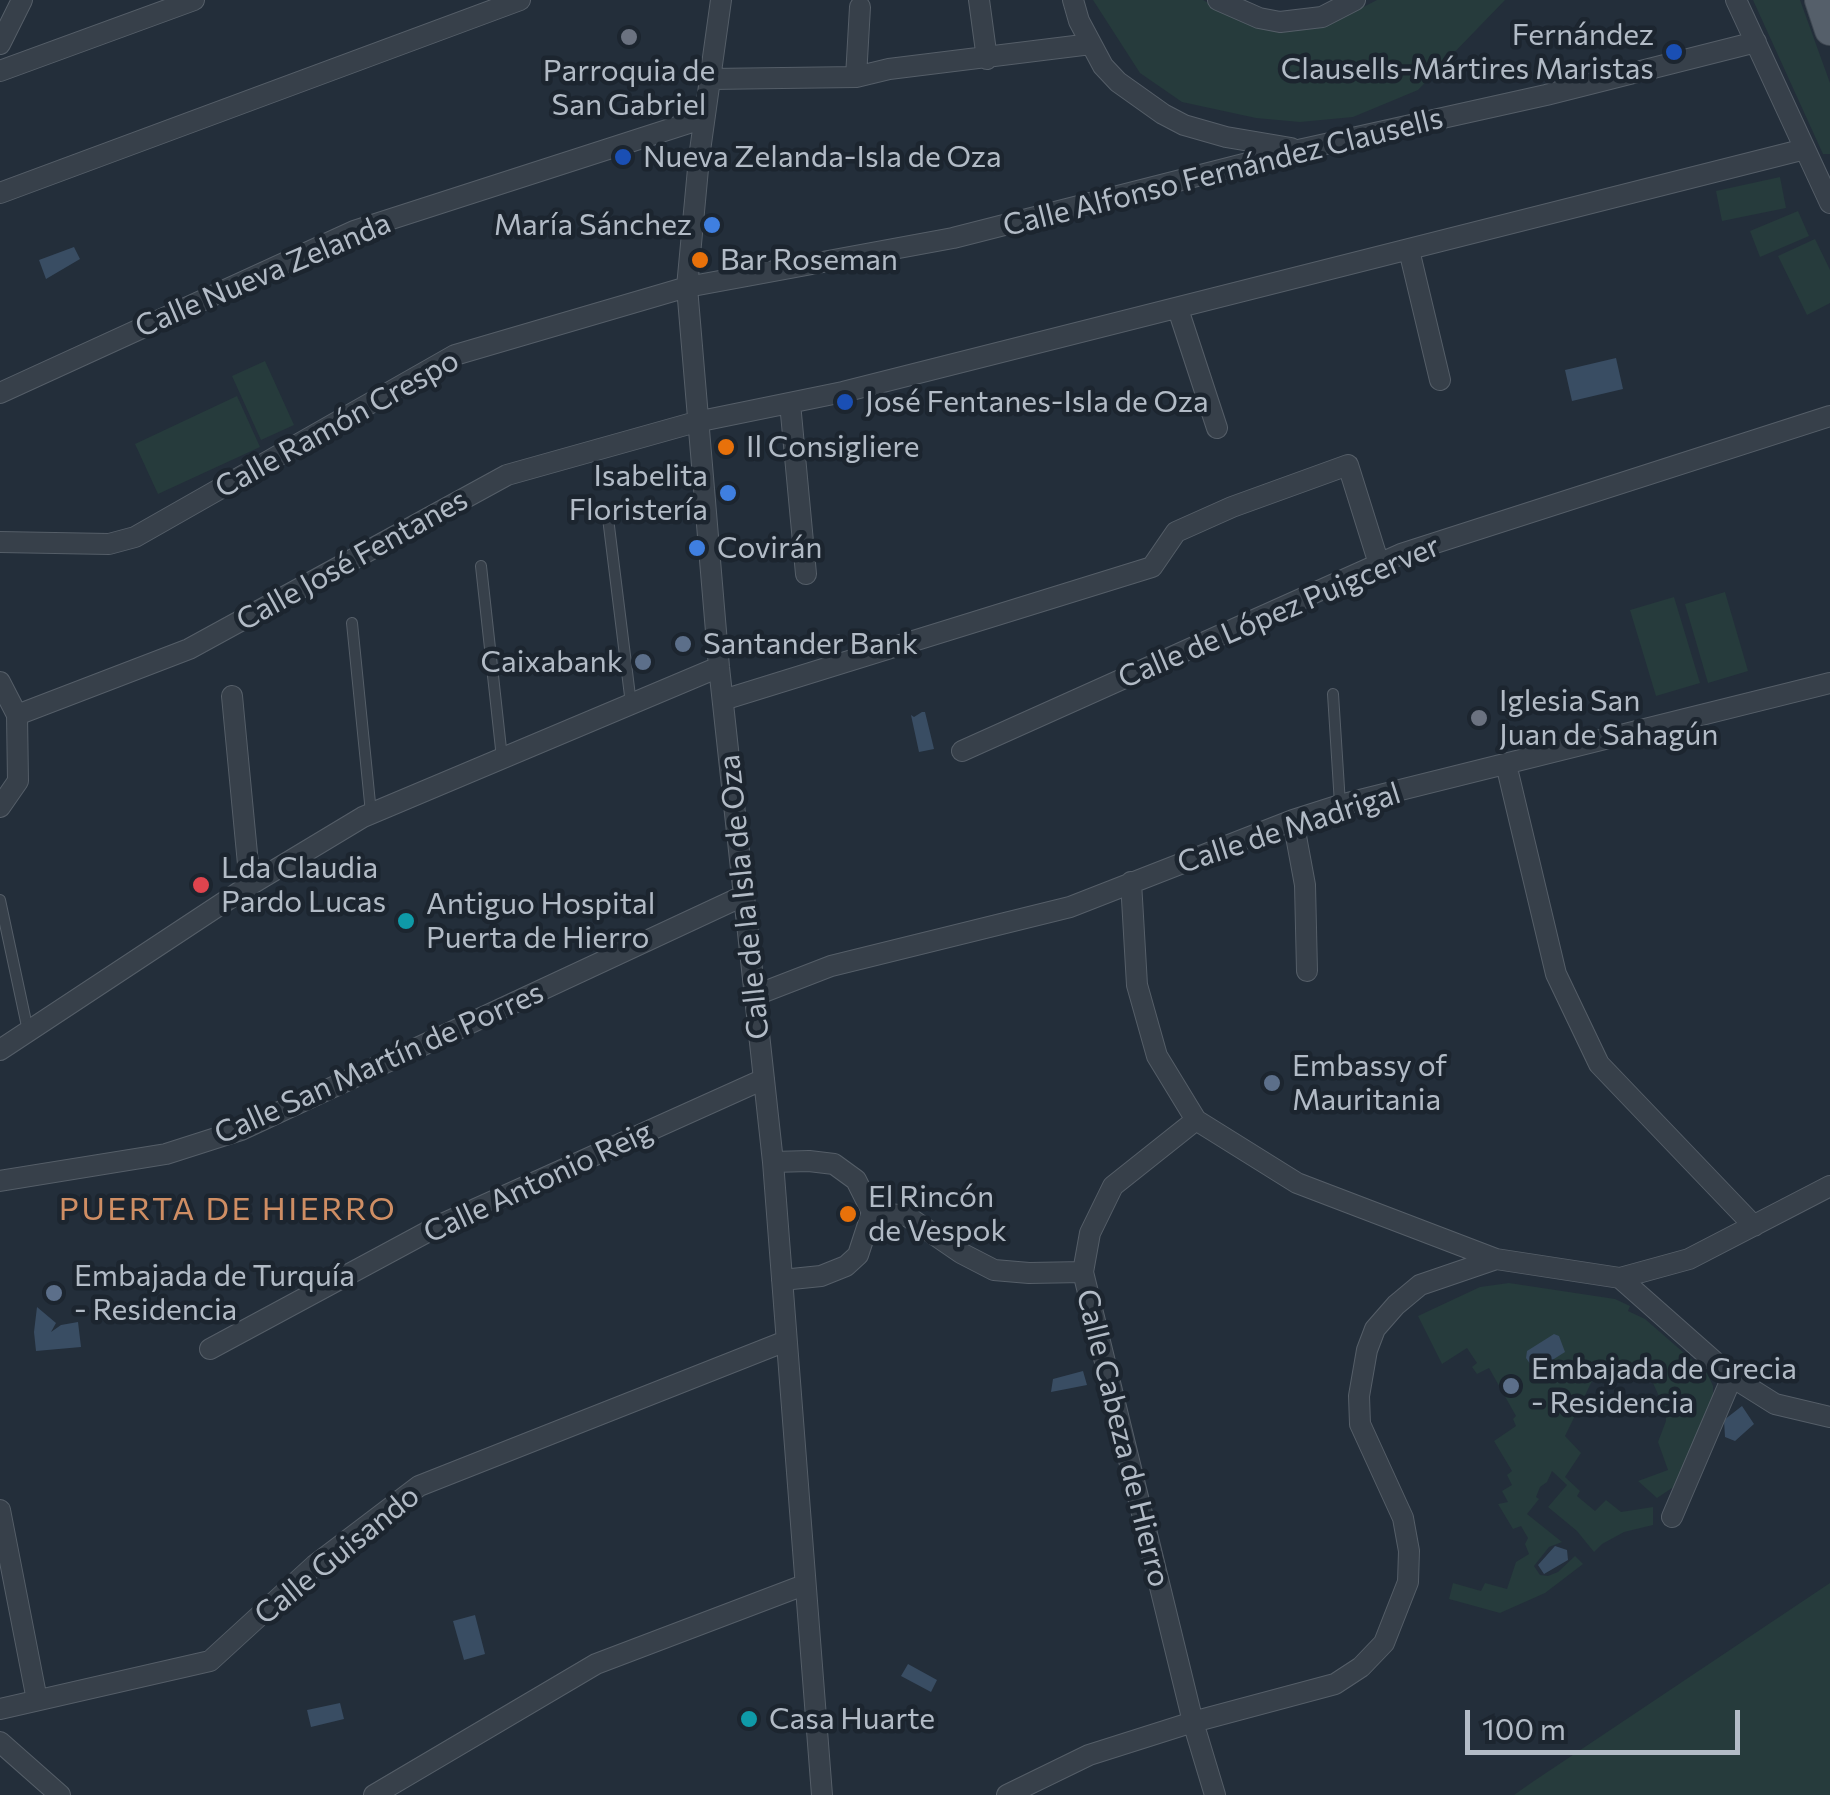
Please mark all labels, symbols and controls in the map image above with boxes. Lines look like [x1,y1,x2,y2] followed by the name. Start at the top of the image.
[1281,17,1654,88] place label: Fernández Clausells-Mártires Maristas
[618,26,640,48] marker: Parroquia de San Gabriel
[1663,41,1685,63] marker: Fernández Clausells-Mártires Maristas
[543,53,715,124] place label: Parroquia de San Gabriel
[999,100,1447,244] street label: Calle Alfonso Fernández Clausells
[643,139,1002,175] place label: Nueva Zelanda-Isla de Oza
[612,146,634,168] marker: Nueva Zelanda-Isla de Oza
[130,205,396,345] street label: Calle Nueva Zelanda
[494,207,692,243] place label: María Sánchez
[701,214,723,236] marker: María Sánchez
[720,242,898,278] place label: Bar Roseman
[689,249,711,271] marker: Bar Roseman
[209,342,465,506] street label: Calle Ramón Crespo
[865,384,1209,420] place label: José Fentanes-Isla de Oza
[834,391,856,413] marker: José Fentanes-Isla de Oza
[746,429,919,465] place label: Il Consigliere
[715,436,737,458] marker: Il Consigliere
[569,458,708,528] place label: Isabelita Floristería
[230,482,474,638] street label: Calle José Fentanes
[717,482,739,504] marker: Isabelita Floristería
[1113,528,1445,696] street label: Calle de López Puigcerver
[717,530,822,566] place label: Covirán
[686,537,708,559] marker: Covirán
[703,626,918,662] place label: Santander Bank
[672,633,694,655] marker: Santander Bank
[481,644,623,680] place label: Caixabank
[632,651,654,673] marker: Caixabank
[1499,683,1718,754] place label: Iglesia San Juan de Sahagún
[1468,707,1490,729] marker: Iglesia San Juan de Sahagún
[711,753,777,1041] street label: Calle de la Isla de Oza
[1173,775,1405,881] street label: Calle de Madrigal
[221,850,386,920] place label: Lda Claudia Pardo Lucas
[190,874,212,896] marker: Lda Claudia Pardo Lucas
[426,886,655,956] place label: Antiguo Hospital Puerta de Hierro
[395,910,417,932] marker: Antiguo Hospital Puerta de Hierro
[209,974,549,1152] street label: Calle San Martín de Porres
[1292,1048,1447,1118] place label: Embassy of Mauritania
[1261,1072,1283,1094] marker: Embassy of Mauritania
[418,1113,658,1251] street label: Calle Antonio Reig
[868,1179,1007,1250] place label: El Rincón de Vespok
[59,1190,397,1228] district label: PUERTA DE HIERRO
[837,1203,859,1225] marker: El Rincón de Vespok
[74,1258,355,1328] place label: Embajada de Turquía - Residencia
[43,1282,65,1304] marker: Embajada de Turquía - Residencia
[1069,1285,1177,1591] street label: Calle Cabeza de Hierro
[1531,1351,1797,1422] place label: Embajada de Grecia - Residencia
[1500,1375,1522,1397] marker: Embajada de Grecia - Residencia
[247,1478,427,1632] street label: Calle Guisando
[1470,1690,1745,1752] scale bar
[769,1701,935,1737] place label: Casa Huarte
[738,1708,760,1730] marker: Casa Huarte
[1482,1709,1566,1746] text: 100 m

